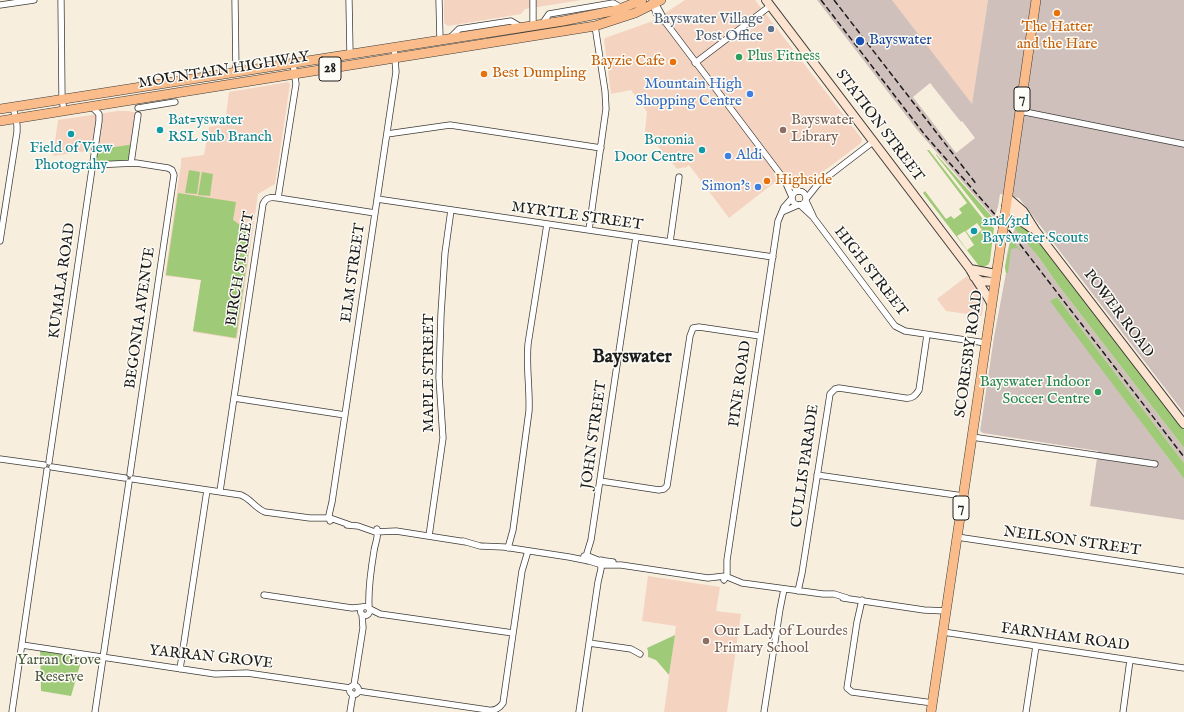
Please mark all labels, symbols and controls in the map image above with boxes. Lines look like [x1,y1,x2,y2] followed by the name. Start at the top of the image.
[1052,8,1062,18] marker: The Hatter and the Hare
[653,11,763,46] place label: Bayswater Village Post Office
[1017,19,1097,54] place label: The Hatter and the Hare
[766,24,776,34] marker: Bayswater Village Post Office
[869,32,932,50] place label: Bayswater
[854,35,866,47] marker: Bayswater
[747,48,820,66] place label: Plus Fitness
[137,49,311,93] street label: MOUNTAIN HIGHWAY
[734,52,744,62] marker: Plus Fitness
[591,53,665,71] place label: Bayzie Cafe
[319,57,341,81] road number: 28
[668,57,678,67] marker: Bayzie Cafe
[492,65,586,83] place label: Best Dumpling
[831,67,927,185] street label: STATION STREET
[479,69,489,79] marker: Best Dumpling
[636,76,742,111] place label: Mountain High Shopping Centre
[1014,87,1030,111] road number: 7
[745,89,755,99] marker: Mountain High Shopping Centre
[168,112,272,147] place label: Bat=yswater RSL Sub Branch
[791,112,854,147] place label: Bayswater Library
[155,125,165,135] marker: Bat=yswater RSL Sub Branch
[778,125,788,135] marker: Bayswater Library
[66,129,76,139] marker: Field of View Photograhy
[614,132,694,167] place label: Boronia Door Centre
[30,140,112,175] place label: Field of View Photograhy
[697,145,707,155] marker: Boronia Door Centre
[736,147,762,165] place label: Aldi
[723,151,733,161] marker: Aldi
[775,172,832,190] place label: Highside
[762,176,772,186] marker: Highside
[701,178,750,196] place label: Simon's
[753,182,763,192] marker: Simon's
[510,199,644,235] street label: MYRTLE STREET
[223,210,259,328] street label: BIRCH STREET
[982,213,1088,248] place label: 2nd/3rd Bayswater Scouts
[46,222,80,340] street label: KUMALA ROAD
[338,222,370,324] street label: ELM STREET
[829,224,911,320] street label: HIGH STREET
[969,226,979,236] marker: 2nd/3rd Bayswater Scouts
[122,246,160,390] street label: BEGONIA AVENUE
[1079,266,1157,362] street label: POWER ROAD
[952,289,988,419] street label: SCORESBY ROAD
[421,314,439,432] street label: MAPLE STREET
[726,340,756,428] street label: PINE ROAD
[592,347,672,369] district label: Bayswater
[980,374,1090,409] place label: Bayswater Indoor Soccer Centre
[579,380,611,490] street label: JOHN STREET
[1093,387,1103,397] marker: Bayswater Indoor Soccer Centre
[788,403,824,529] street label: CULLIS PARADE
[953,496,969,520] road number: 7
[1002,523,1142,561] street label: NEILSON STREET
[1000,620,1130,656] street label: FARNHAM ROAD
[714,623,848,658] place label: Our Lady of Lourdes Primary School
[701,636,711,646] marker: Our Lady of Lourdes Primary School
[148,643,274,673] street label: YARRAN GROVE
[17,652,101,687] park label: Yarran Grove Reserve

